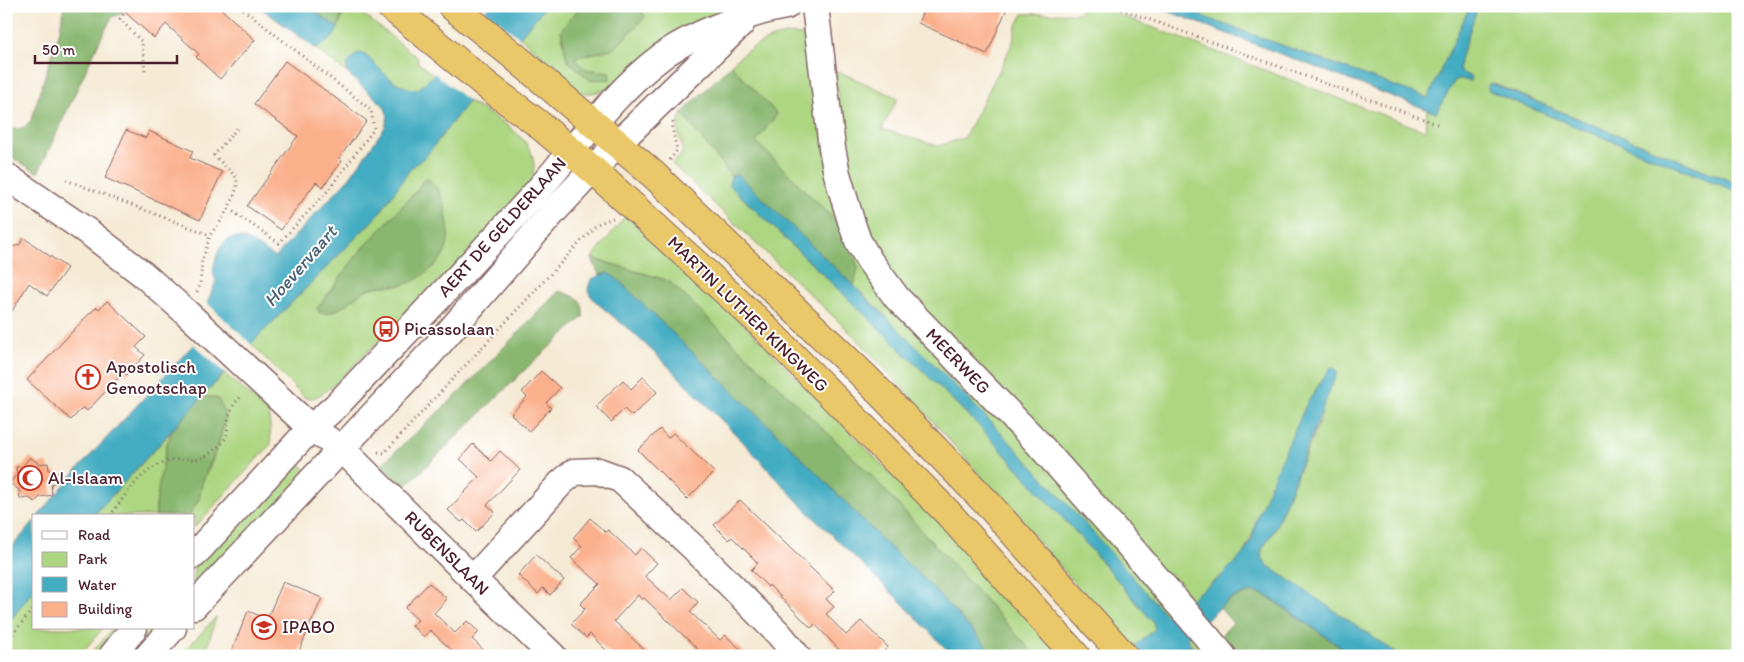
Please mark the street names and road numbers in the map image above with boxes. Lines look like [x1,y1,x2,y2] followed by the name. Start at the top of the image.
[433,152,571,302] street label: AERT DE GELDERLAAN
[663,231,833,397] street label: MARTIN LUTHER KINGWEG
[921,323,995,399] street label: MEERWEG
[400,506,494,600] street label: RUBENSLAAN

